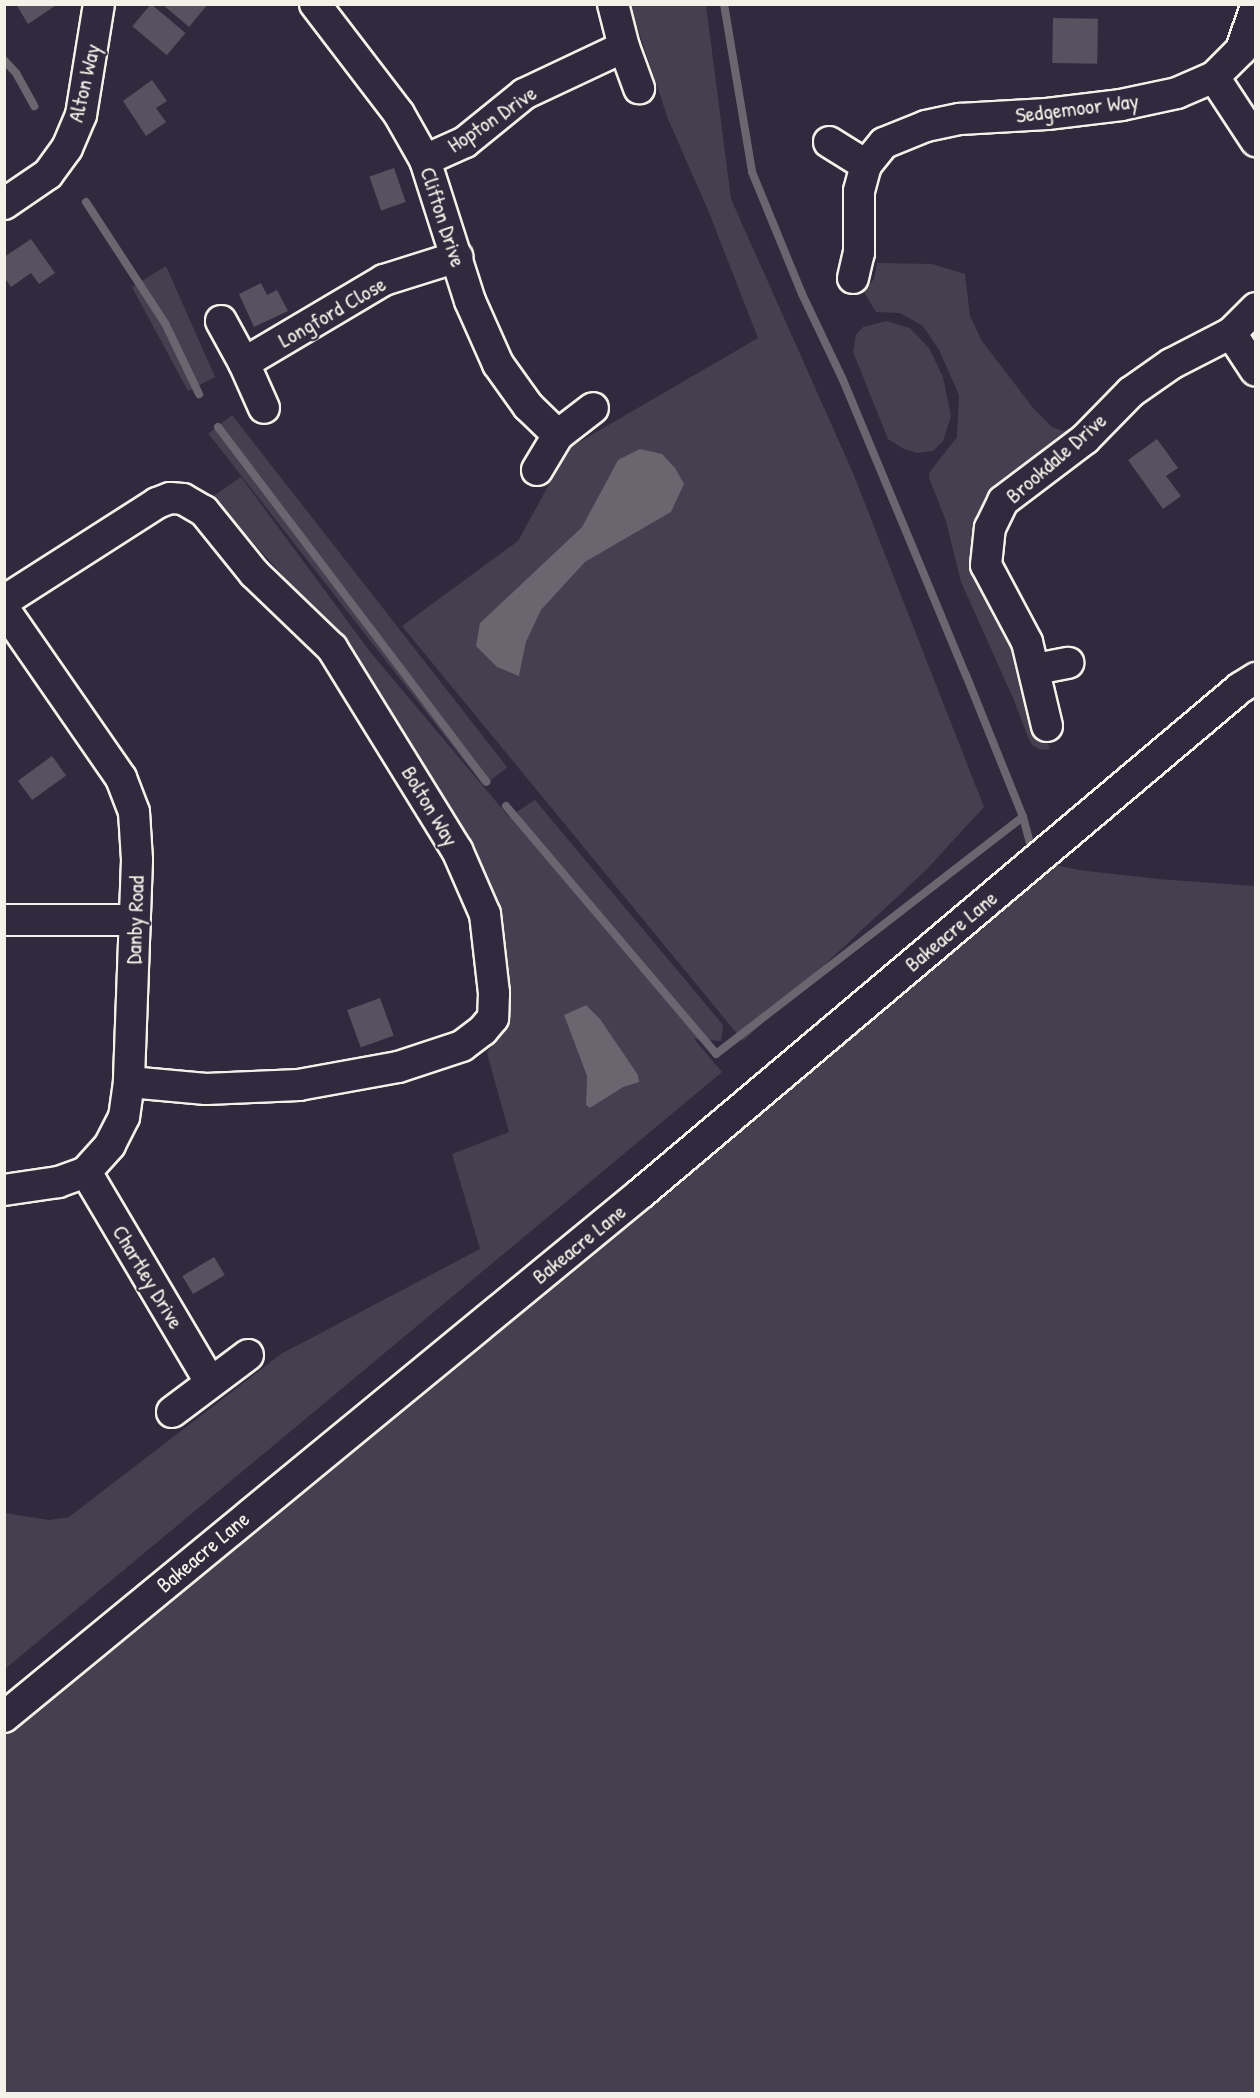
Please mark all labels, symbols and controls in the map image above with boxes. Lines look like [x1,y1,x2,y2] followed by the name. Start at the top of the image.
[62,41,106,125] street label: Alton Way
[443,80,541,158] street label: Hopton Drive
[1014,87,1140,129] street label: Sedgemoor Way
[414,164,472,270] street label: Clifton Drive
[274,271,390,353] street label: Longford Close
[1000,407,1112,509] street label: Brookdale Drive
[396,761,464,851] street label: Bolton Way
[120,875,150,965] street label: Danby Road
[899,885,1003,977] street label: Bakeacre Lane
[527,1198,631,1290] street label: Bakeacre Lane
[107,1220,189,1334] street label: Chartley Drive
[151,1506,255,1598] street label: Bakeacre Lane

